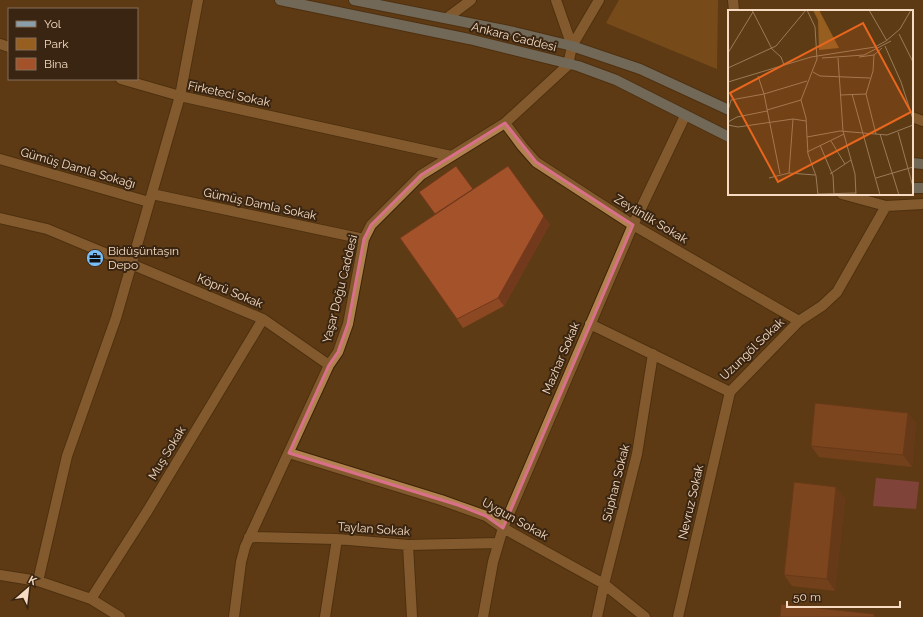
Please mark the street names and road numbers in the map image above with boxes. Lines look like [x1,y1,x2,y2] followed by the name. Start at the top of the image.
[470,20,558,54] street label: Ankara Caddesi
[187,78,272,110] street label: Firketeci Sokak
[19,145,137,191] street label: Gümüş Damla Sokağı
[202,185,318,223] street label: Gümüş Damla Sokak
[612,192,691,247] street label: Zeytinlik Sokak
[320,233,360,345] street label: Yaşar Doğu Caddesi
[195,271,266,311] street label: Köprü Sokak
[717,315,787,383] street label: Uzungöl Sokak
[539,319,583,396] street label: Mazhar Sokak
[146,423,189,482] street label: Muş Sokak
[600,442,633,523] street label: Süphan Sokak
[676,463,707,541] street label: Nevruz Sokak
[479,495,551,543] street label: Uygun Sokak
[337,519,411,539] street label: Taylan Sokak

